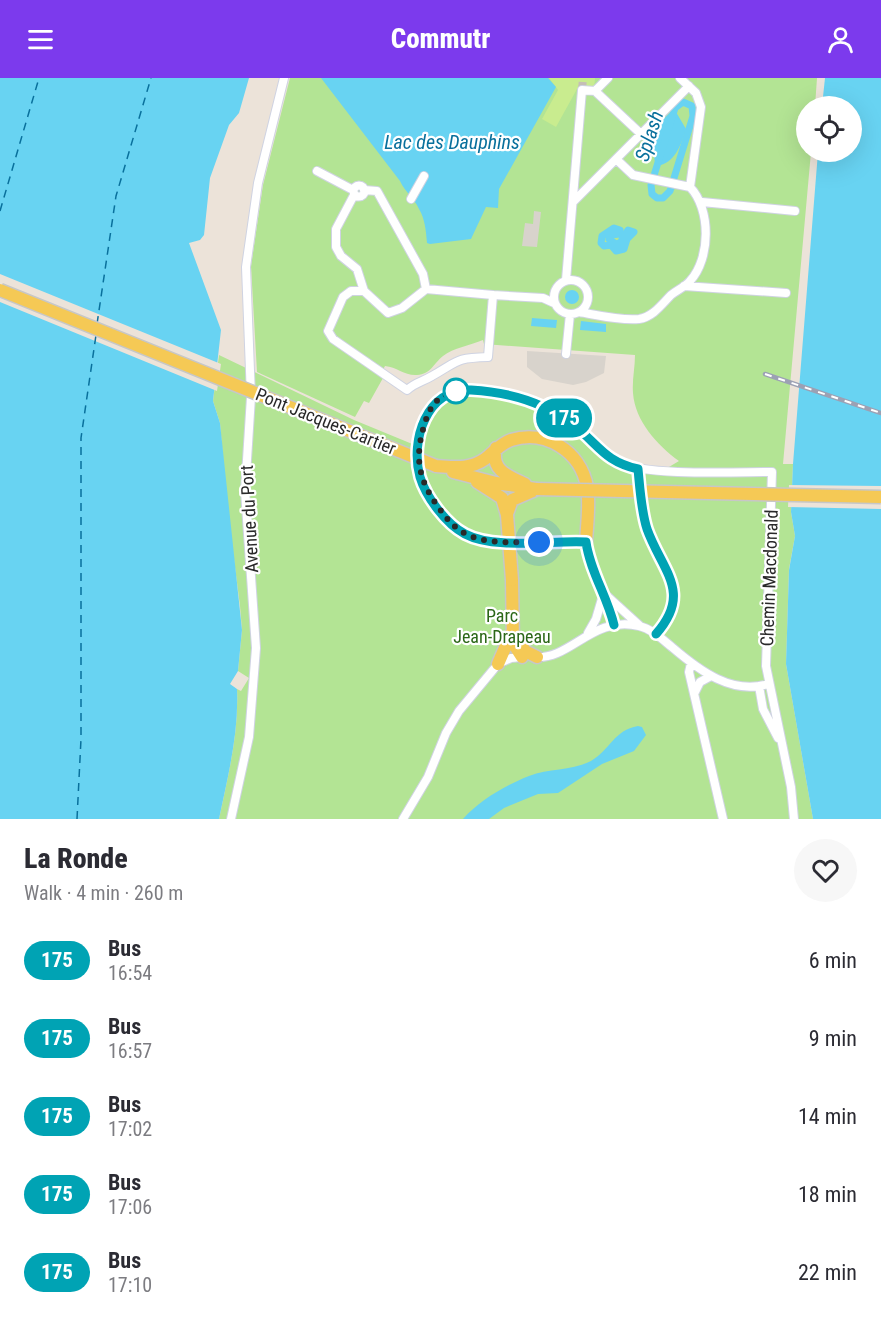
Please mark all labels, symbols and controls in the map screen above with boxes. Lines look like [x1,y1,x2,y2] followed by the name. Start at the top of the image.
[24,23,57,56] icon: menu
[391,23,490,55] text: Commutr
[824,23,857,56] icon: person
[796,96,862,162] map controls
[796,96,862,162] button: locate
[630,108,668,164] water label: Splash
[384,130,520,154] water label: Lac des Dauphins
[443,378,469,404] unlabelled marker
[253,383,400,459] street label: Pont Jacques-Cartier
[530,398,598,438] line badge: 175
[548,406,580,430] text: 175
[236,465,262,573] street label: Avenue du Port
[756,509,782,647] street label: Chemin Macdonald
[524,527,554,557] your location
[453,605,551,647] park label: Parc Jean-Drapeau
[794,839,857,902] button: heart
[24,842,128,875] text: La Ronde
[24,881,183,905] text: Walk · 4 min · 260 m
[108,936,141,961] text: Bus
[41,948,73,972] text: 175
[809,948,857,973] text: 6 min
[108,961,152,985] text: 16:54
[108,1014,141,1039] text: Bus
[41,1026,73,1050] text: 175
[809,1026,857,1051] text: 9 min
[108,1039,152,1063] text: 16:57
[108,1092,141,1117] text: Bus
[41,1104,73,1128] text: 175
[798,1104,857,1129] text: 14 min
[108,1117,152,1141] text: 17:02
[108,1170,141,1195] text: Bus
[41,1182,73,1206] text: 175
[798,1182,857,1207] text: 18 min
[108,1195,152,1219] text: 17:06
[108,1248,141,1273] text: Bus
[41,1260,73,1284] text: 175
[798,1260,857,1285] text: 22 min
[108,1273,152,1297] text: 17:10

